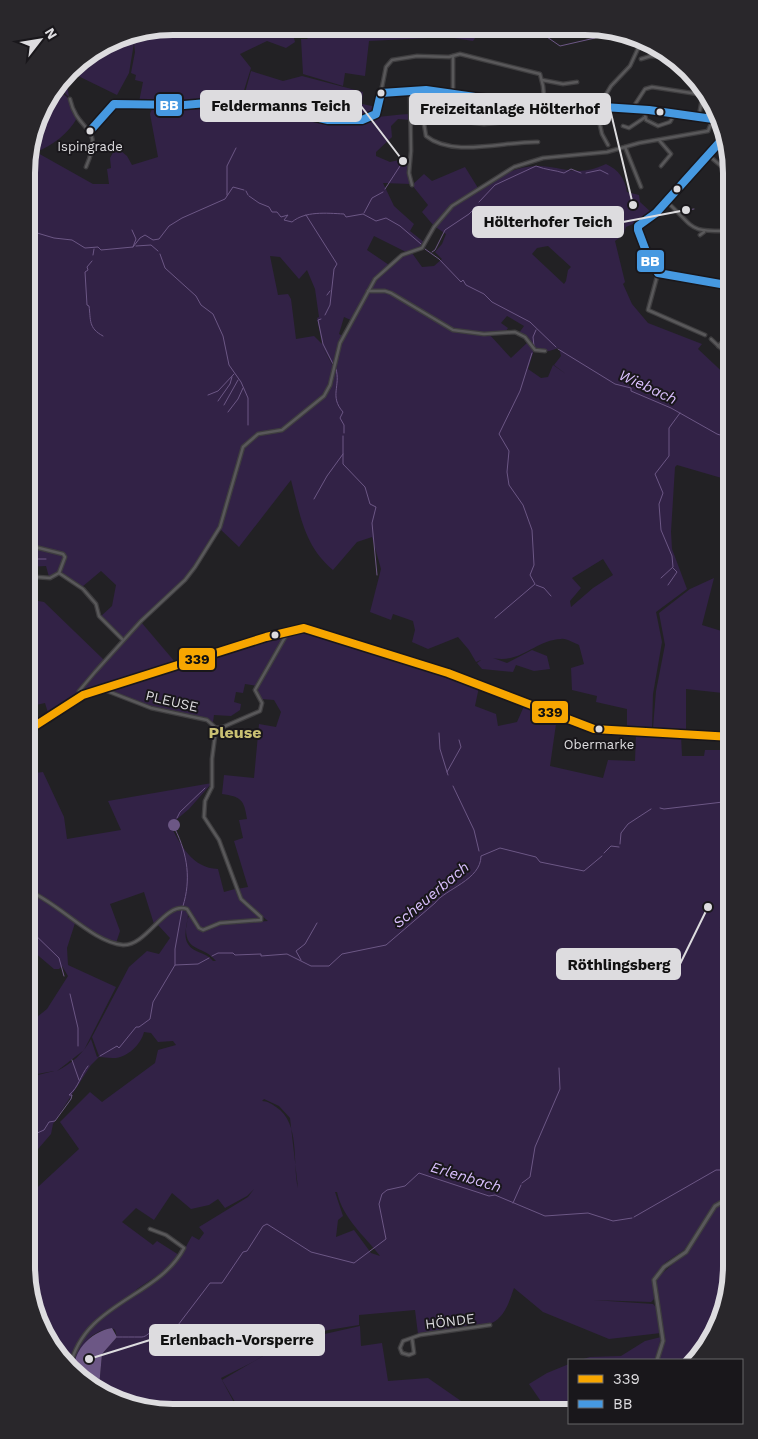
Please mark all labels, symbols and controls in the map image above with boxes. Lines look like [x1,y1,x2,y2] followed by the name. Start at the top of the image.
[15,15,65,65] north arrow
[42,25,61,42] text: N
[376,88,386,98] unlabelled marker
[201,91,361,121] callout: Feldermanns Teich
[155,93,183,117] line badge: BB
[410,94,610,124] callout: Freizeitanlage Hölterhof
[159,97,179,113] text: BB
[211,97,351,115] text: Feldermanns Teich
[420,100,601,118] text: Freizeitanlage Hölterhof
[655,107,665,117] unlabelled marker
[85,126,95,136] marker: Ispingrade
[57,139,123,154] place label: Ispingrade
[672,184,682,194] unlabelled marker
[473,207,623,237] callout: Hölterhofer Teich
[484,213,613,231] text: Hölterhofer Teich
[636,249,665,273] line badge: BB
[640,253,660,269] text: BB
[616,366,680,408] water label: Wiebach
[270,630,280,640] unlabelled marker
[178,647,216,671] line badge: 339
[184,651,210,667] text: 339
[144,687,200,715] street label: PLEUSE
[531,700,569,724] line badge: 339
[537,704,563,720] text: 339
[209,723,261,742] district label: Pleuse
[594,724,604,734] marker: Obermarke
[564,737,634,752] place label: Obermarke
[389,858,473,932] water label: Scheuerbach
[557,949,680,979] callout: Röthlingsberg
[568,956,671,974] text: Röthlingsberg
[429,1158,503,1196] water label: Erlenbach
[424,1310,476,1332] street label: HÖNDE
[150,1325,324,1355] callout: Erlenbach-Vorsperre
[160,1331,314,1349] text: Erlenbach-Vorsperre
[568,1359,743,1424] legend
[613,1370,640,1388] text: 339
[613,1395,633,1413] text: BB

